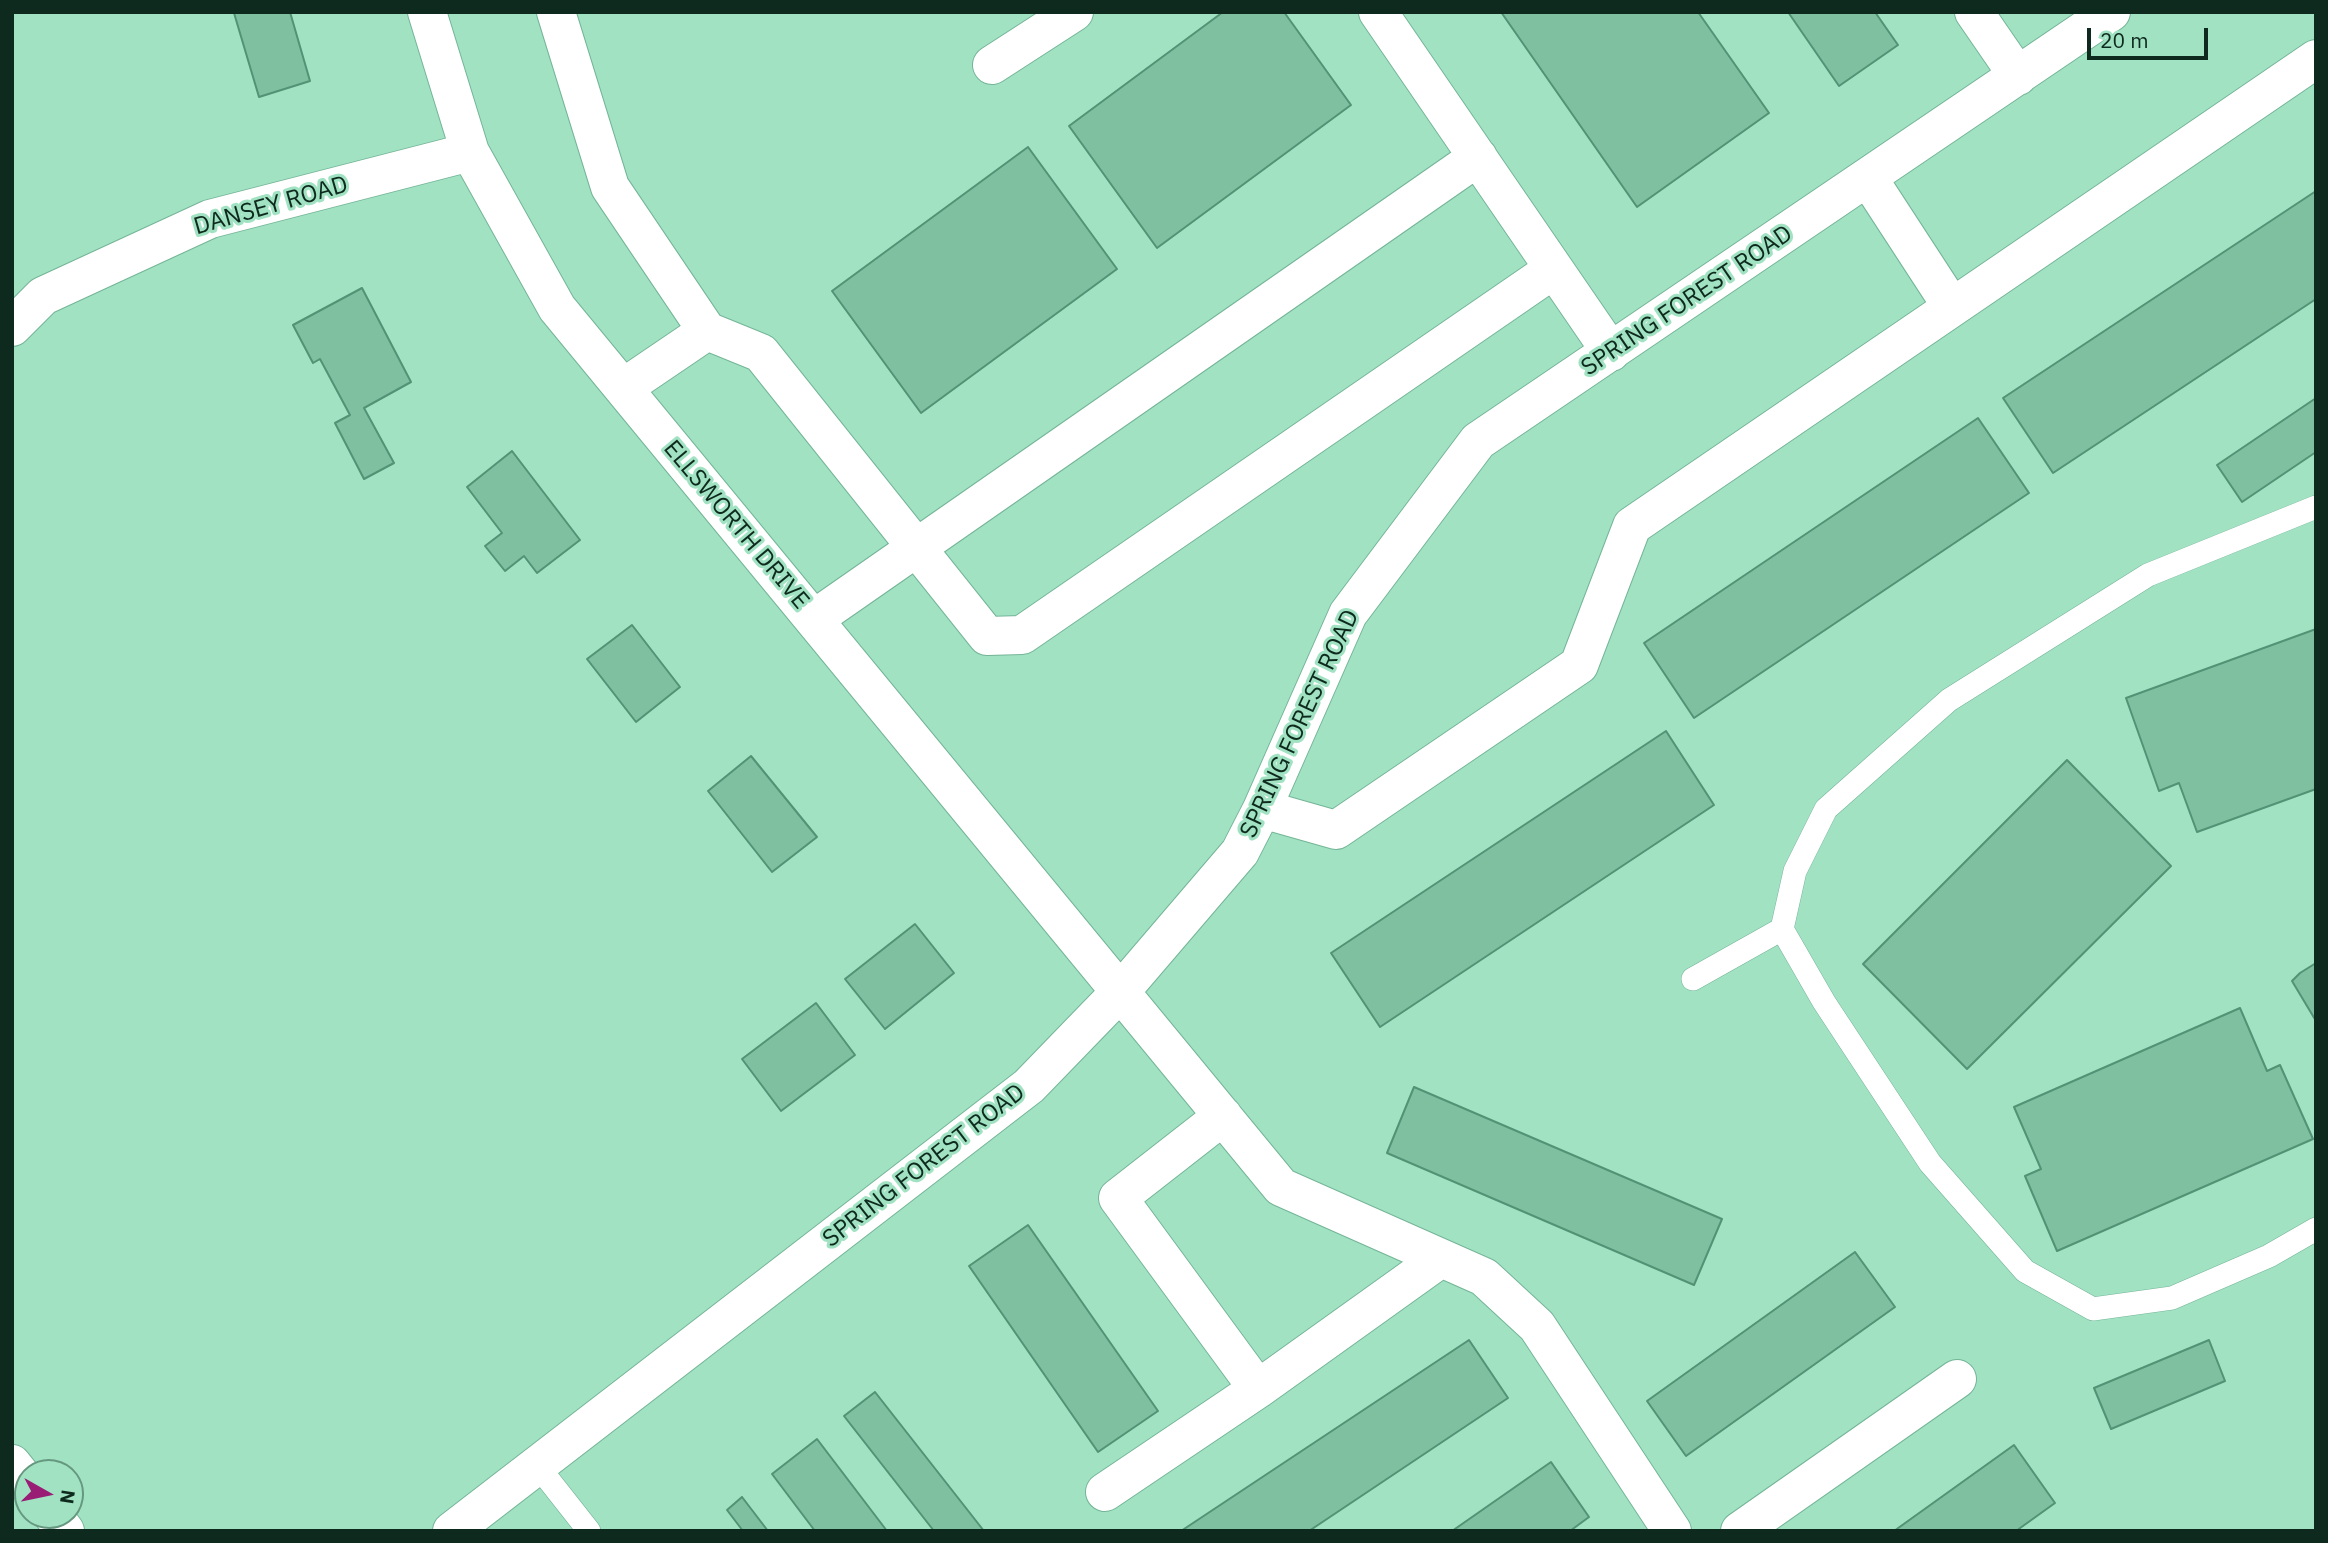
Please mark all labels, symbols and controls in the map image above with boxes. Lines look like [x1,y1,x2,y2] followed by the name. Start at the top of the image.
[2090,14,2211,58] scale bar
[2100,26,2149,54] text: 20 m
[191,170,351,242] street label: DANSEY ROAD
[1576,220,1798,382] street label: SPRING FOREST ROAD
[657,435,815,615] street label: ELLSWORTH DRIVE
[1234,605,1366,843] street label: SPRING FOREST ROAD
[817,1078,1031,1254] street label: SPRING FOREST ROAD
[14,1459,84,1529] north arrow
[55,1488,81,1506] text: N

